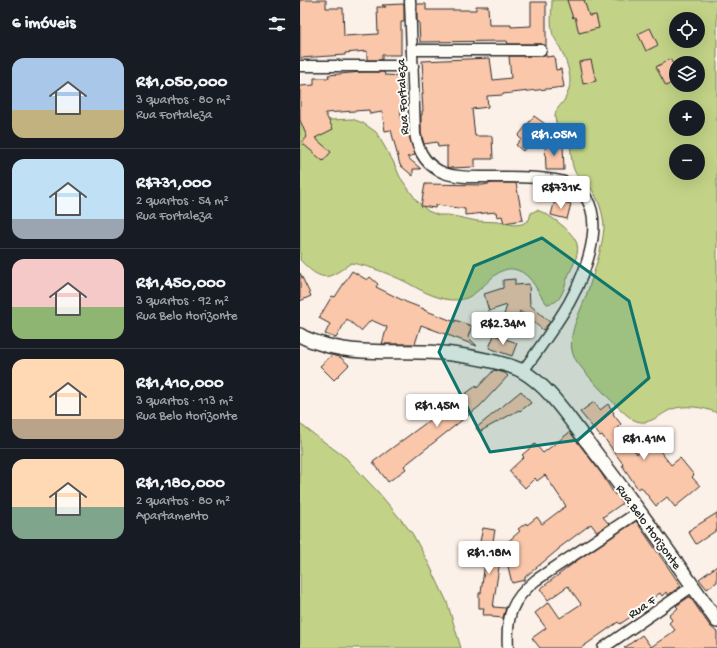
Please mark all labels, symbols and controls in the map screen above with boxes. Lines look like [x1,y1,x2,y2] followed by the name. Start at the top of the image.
[669,12,705,180] map controls
[669,12,705,48] button: locate
[266,13,288,35] icon: filters
[12,14,75,34] text: 6 imóveis
[669,56,705,92] button: layers
[394,58,413,135] street label: Rua Fortaleza
[136,73,227,93] text: R$1,050,000
[44,74,92,122] icon: home
[136,93,231,108] text: 3 quartos · 80 m²
[669,100,705,136] button: +
[136,108,212,123] text: Rua Fortaleza
[517,123,591,157] pin: R$1.05M
[531,128,577,143] text: R$1.05M
[669,144,705,180] button: −
[136,174,211,194] text: R$731,000
[44,175,92,223] icon: home
[528,176,594,210] pin: R$731K
[542,181,580,196] text: R$731K
[136,194,229,209] text: 2 quartos · 54 m²
[136,209,212,224] text: Rua Fortaleza
[136,274,226,294] text: R$1,450,000
[44,275,92,323] icon: home
[136,294,229,309] text: 3 quartos · 92 m²
[136,309,238,324] text: Rua Belo Horizonte
[466,312,540,346] pin: R$2.34M
[480,317,526,332] text: R$2.34M
[136,374,224,394] text: R$1,410,000
[44,375,92,423] icon: home
[136,394,233,409] text: 3 quartos · 113 m²
[400,394,474,428] pin: R$1.45M
[415,399,459,414] text: R$1.45M
[136,409,238,424] text: Rua Belo Horizonte
[607,427,681,461] pin: R$1.41M
[623,432,665,447] text: R$1.41M
[136,474,225,494] text: R$1,180,000
[44,475,92,523] icon: home
[612,482,684,573] street label: Rua Belo Horizonte
[136,494,230,509] text: 2 quartos · 80 m²
[136,509,209,524] text: Apartamento
[452,541,526,575] pin: R$1.18M
[467,546,511,561] text: R$1.18M
[626,593,660,623] street label: Rua F

